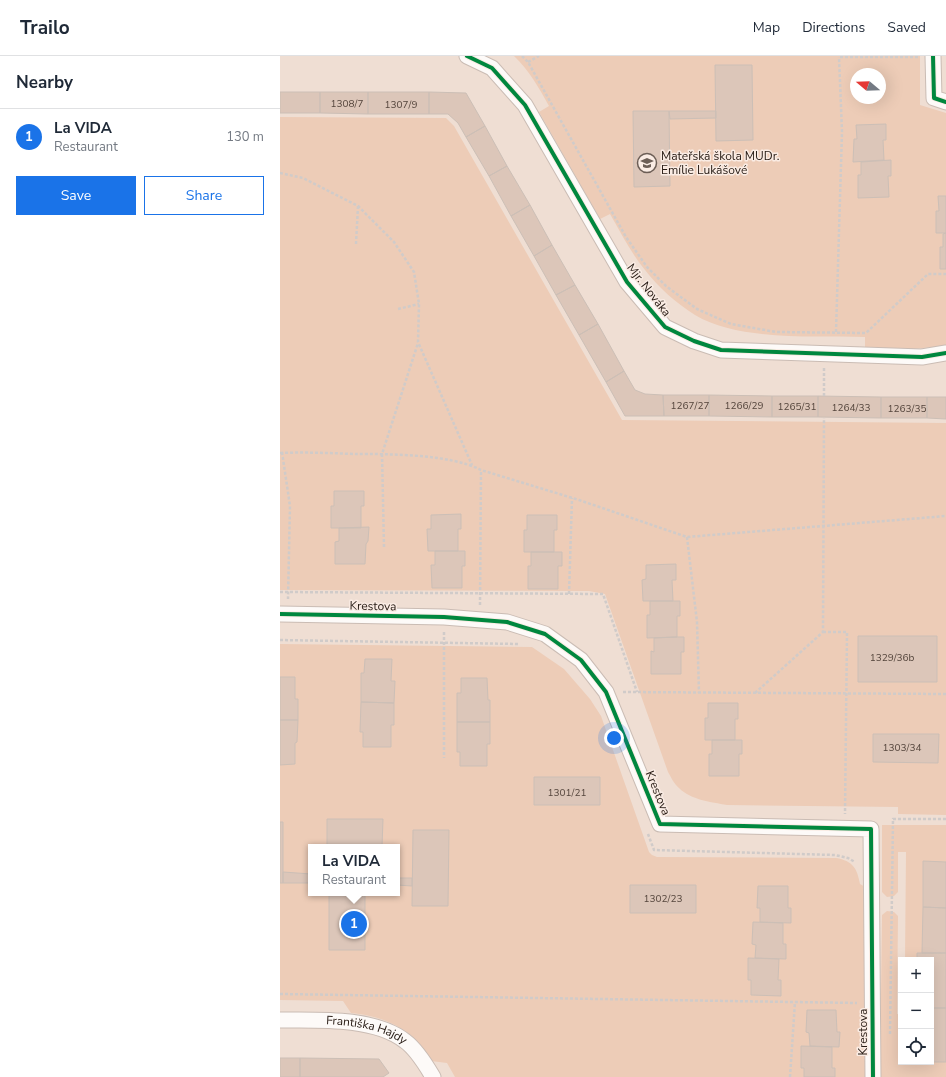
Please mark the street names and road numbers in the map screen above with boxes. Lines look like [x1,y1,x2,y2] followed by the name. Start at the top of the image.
[623,260,675,320] street label: Mjr. Nováka
[349,598,397,614] street label: Krestova
[642,768,674,818] street label: Krestova
[855,1009,871,1055] street label: Krestova
[326,1012,411,1048] street label: Františka Hajdy

